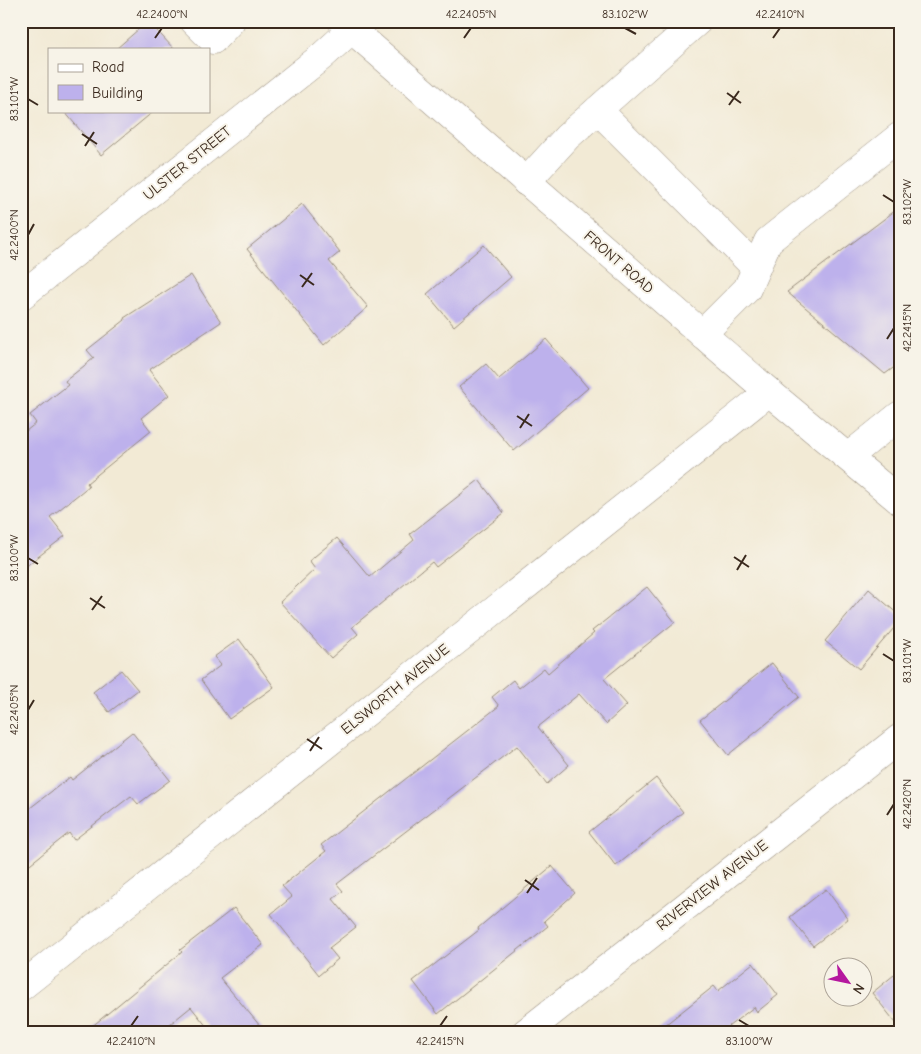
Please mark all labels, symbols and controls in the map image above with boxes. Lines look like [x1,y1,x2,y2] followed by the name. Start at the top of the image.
[136,7,188,21] text: 42.2400°N
[446,7,496,21] text: 42.2405°N
[602,7,648,21] text: 83.102°W
[756,7,804,21] text: 42.2410°N
[48,48,210,112] legend
[92,58,124,76] text: Road
[7,76,21,121] text: 83.101°W
[92,84,143,102] text: Building
[139,122,235,204] street label: ULSTER STREET
[900,179,914,225] text: 83.102°W
[7,209,21,261] text: 42.2400°N
[580,227,658,297] street label: FRONT ROAD
[900,304,914,352] text: 42.2415°N
[7,534,21,581] text: 83.100°W
[900,638,914,683] text: 83.101°W
[337,640,453,738] street label: ELSWORTH AVENUE
[7,685,21,735] text: 42.2405°N
[900,779,914,829] text: 42.2420°N
[653,836,771,934] street label: RIVERVIEW AVENUE
[824,956,874,1006] north arrow
[849,980,868,997] text: N
[107,1034,155,1048] text: 42.2410°N
[416,1034,464,1048] text: 42.2415°N
[726,1034,773,1048] text: 83.100°W

